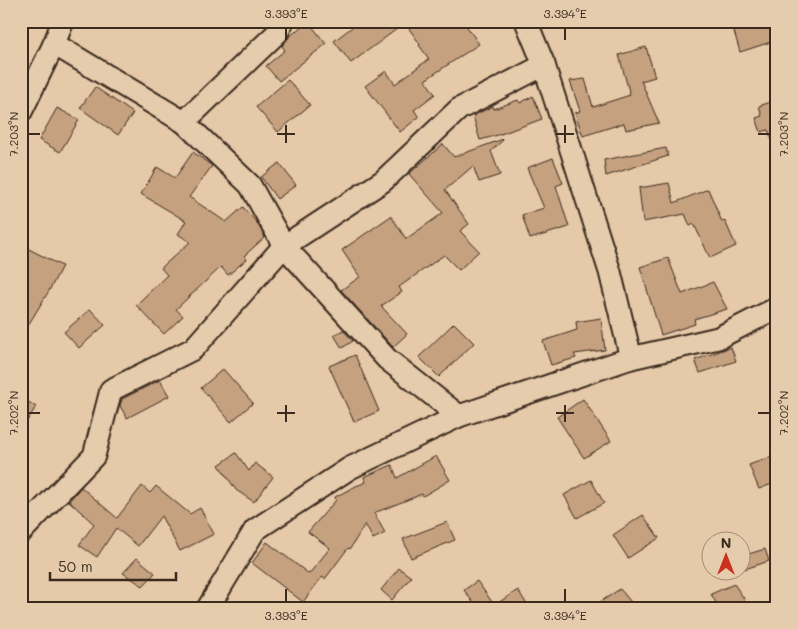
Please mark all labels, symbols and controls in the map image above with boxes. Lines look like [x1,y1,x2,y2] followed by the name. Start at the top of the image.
[264,5,308,21] text: 3.393°E
[543,5,587,21] text: 3.394°E
[5,112,21,156] text: 7.203°N
[775,112,791,156] text: 7.203°N
[5,391,21,435] text: 7.202°N
[775,391,791,435] text: 7.202°N
[700,532,750,582] north arrow
[721,533,731,552] text: N
[50,549,176,581] scale bar
[58,556,93,576] text: 50 m
[264,607,308,623] text: 3.393°E
[543,607,587,623] text: 3.394°E

